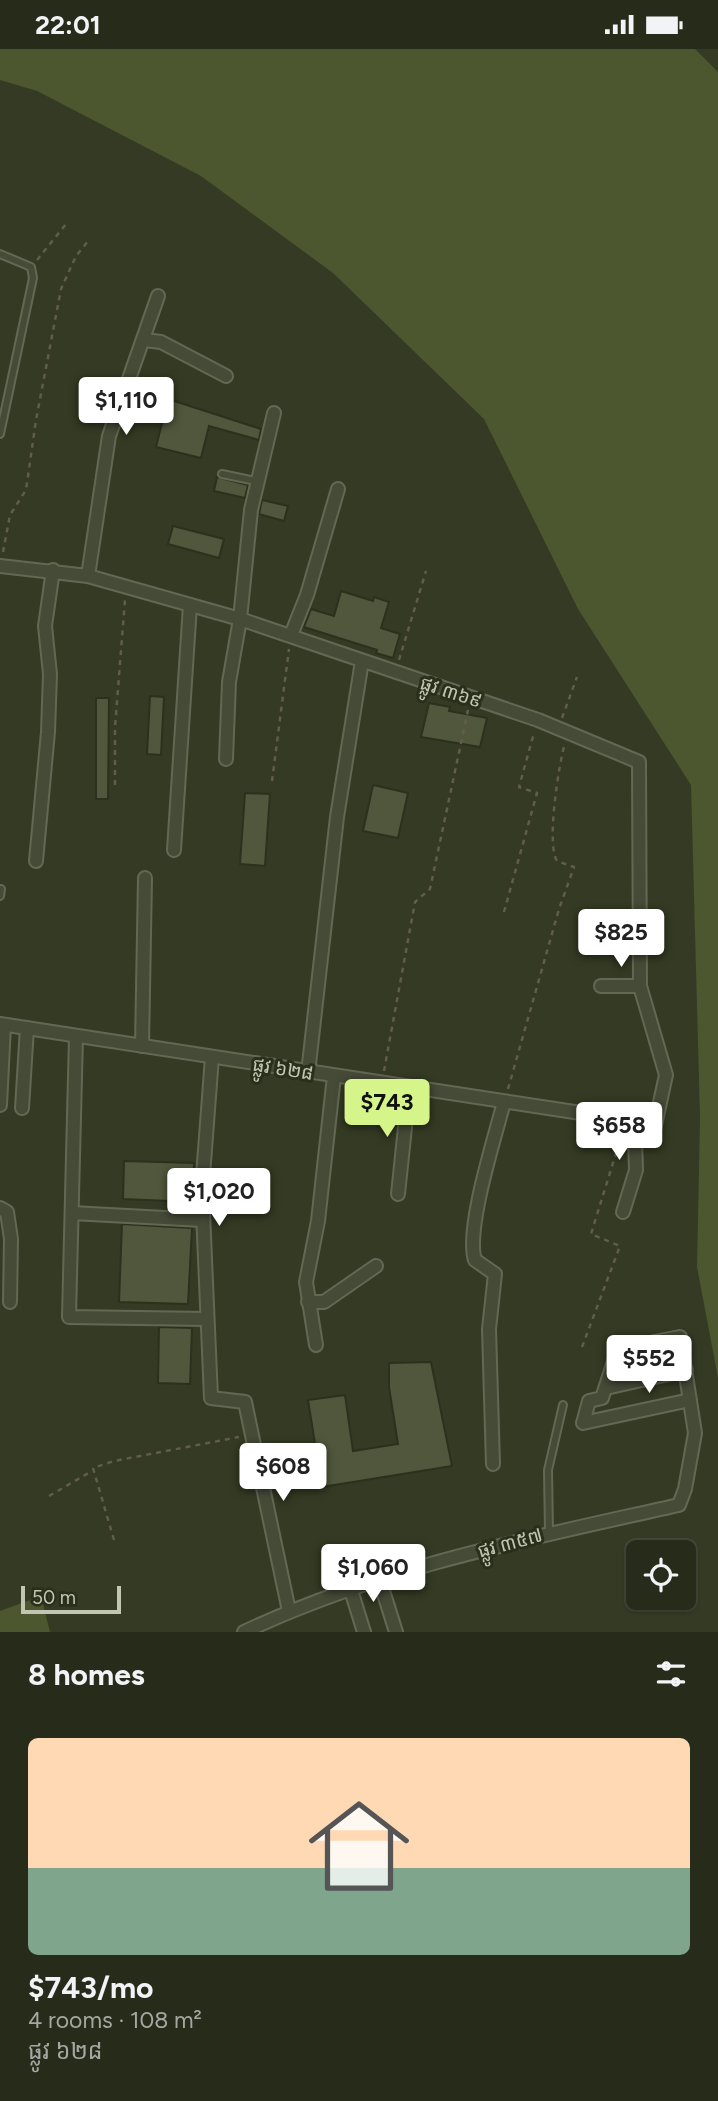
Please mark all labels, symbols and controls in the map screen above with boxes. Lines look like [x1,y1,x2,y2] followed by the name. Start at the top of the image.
[35,9,101,41] text: 22:01
[69,377,183,437] pin: $1,110
[95,386,157,414] text: $1,110
[416,671,485,718] street label: ផ្លូវ ៣៦៩
[580,909,662,969] pin: $825
[594,918,648,946] text: $825
[250,1053,315,1091] street label: ផ្លូវ ៦២៨
[346,1079,428,1139] pin: $743
[361,1088,413,1116] text: $743
[578,1103,660,1162] pin: $658
[592,1111,646,1139] text: $658
[162,1169,276,1228] pin: $1,020
[183,1177,255,1205] text: $1,020
[608,1335,690,1395] pin: $552
[623,1344,675,1372] text: $552
[242,1443,324,1503] pin: $608
[255,1452,311,1480] text: $608
[475,1523,546,1568] street label: ផ្លូវ ៣៥៧
[626,1540,696,1610] map controls
[626,1540,696,1610] button: locate
[316,1545,430,1604] pin: $1,060
[337,1553,409,1581] text: $1,060
[21,1583,121,1615] scale bar
[32,1586,76,1609] text: 50 m
[652,1655,690,1693] icon: filters
[28,1656,145,1693] text: 8 homes
[296,1783,422,1909] icon: home
[28,1969,154,2006] text: $743/mo
[28,2006,202,2034] text: 4 rooms · 108 m²
[28,2037,102,2065] text: ផ្លូវ ៦២៨

